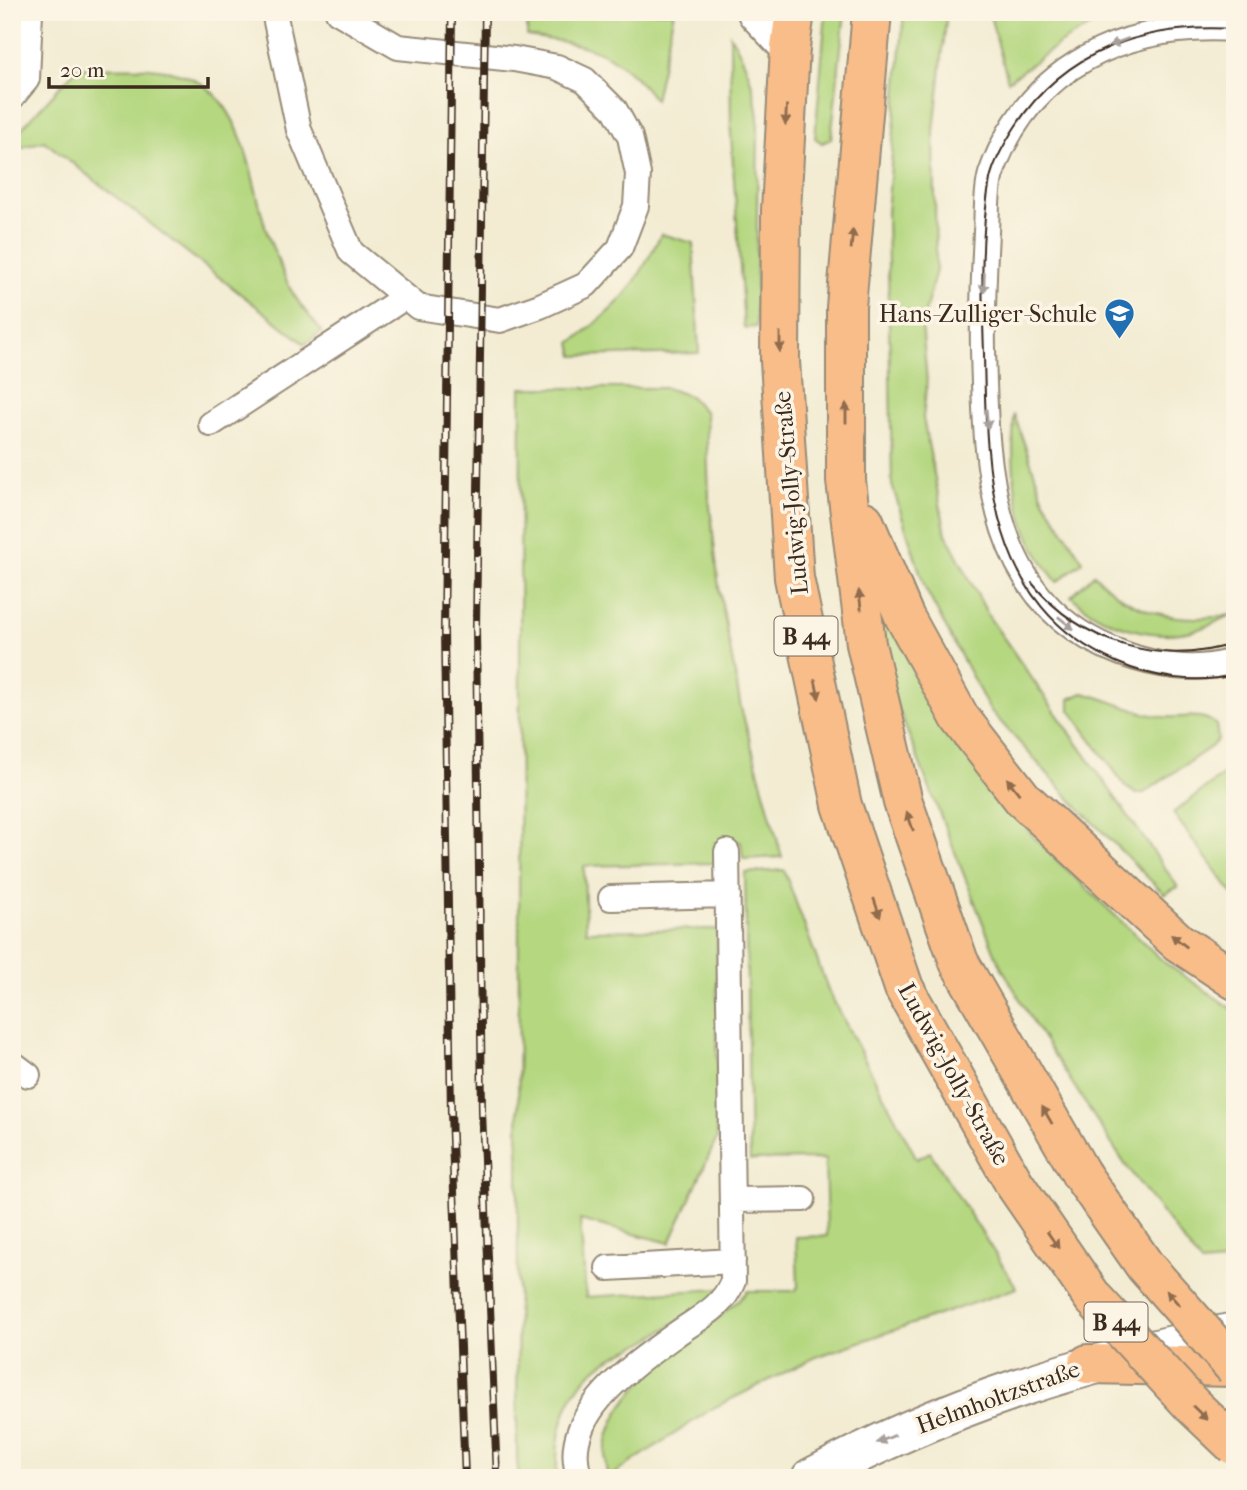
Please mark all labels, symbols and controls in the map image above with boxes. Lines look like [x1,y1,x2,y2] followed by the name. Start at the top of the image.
[1109,37,1130,48] one-way arrow
[49,46,208,90] scale bar
[60,58,105,82] text: 20 m
[780,104,791,126] one-way arrow
[847,228,858,250] one-way arrow
[978,272,989,294] one-way arrow
[1103,297,1137,341] school or university icon: Hans-Zulliger-Schule
[879,300,1097,328] place label: Hans-Zulliger-Schule
[774,331,786,353] one-way arrow
[768,390,814,596] street label: Ludwig-Jolly-Straße
[840,401,852,423] one-way arrow
[981,408,992,430] one-way arrow
[855,589,866,611] one-way arrow
[1058,615,1075,630] one-way arrow
[774,616,838,656] road number: B 44
[812,678,823,700] one-way arrow
[1005,777,1020,795] one-way arrow
[904,811,915,832] one-way arrow
[872,898,883,919] one-way arrow
[1170,934,1188,949] one-way arrow
[892,978,1016,1170] street label: Ludwig-Jolly-Straße
[1041,1105,1053,1124] one-way arrow
[1046,1231,1060,1249] one-way arrow
[1166,1290,1182,1307] one-way arrow
[1084,1302,1148,1342] road number: B 44
[912,1354,1084,1440] street label: Helmholtzstraße
[1191,1404,1208,1420] one-way arrow
[876,1434,897,1445] one-way arrow

